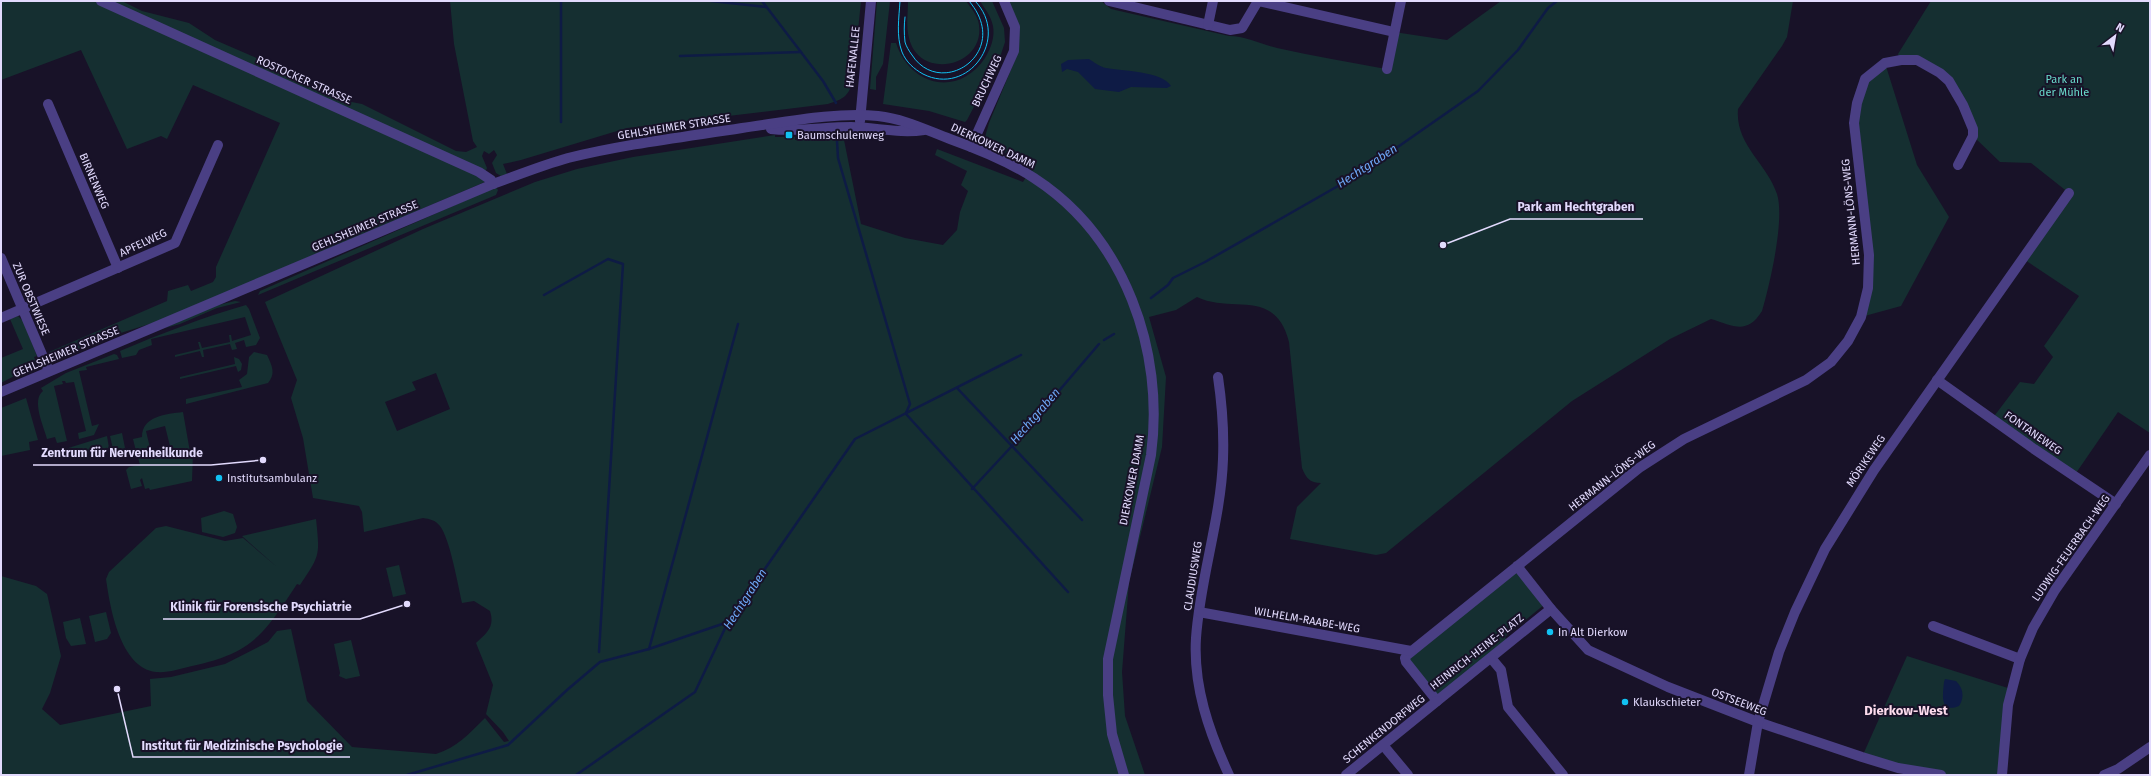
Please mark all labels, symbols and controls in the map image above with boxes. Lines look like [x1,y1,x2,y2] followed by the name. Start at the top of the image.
[2095,16,2135,56] north arrow
[2113,20,2126,35] text: N
[843,26,863,88] street label: HAFENALLEE
[254,53,354,107] street label: ROSTOCKER STRASSE
[969,53,1005,109] street label: BRUCHWEG
[2039,73,2089,99] park label: Park an der Mühle
[616,112,732,142] street label: GEHLSHEIMER STRASSE
[949,121,1037,171] street label: DIERKOWER DAMM
[797,129,884,142] place label: Baumschulenweg
[784,130,794,140] marker: Baumschulenweg
[1334,141,1400,191] water label: Hechtgraben
[76,151,112,211] street label: BIRNENWEG
[1838,158,1863,266] street label: HERMANN-LÖNS-WEG
[1510,195,1643,219] callout: Park am Hechtgraben
[310,198,420,254] street label: GEHLSHEIMER STRASSE
[1517,200,1635,214] text: Park am Hechtgraben
[117,226,169,260] street label: APFELWEG
[10,261,52,338] street label: ZUR OBSTWIESE
[11,324,121,380] street label: GEHLSHEIMER STRASSE
[1007,385,1063,447] water label: Hechtgraben
[2002,408,2064,458] street label: FONTANEWEG
[1843,432,1888,490] street label: MÖRIKEWEG
[1117,434,1147,526] street label: DIERKOWER DAMM
[1565,437,1658,514] street label: HERMANN-LÖNS-WEG
[33,441,211,465] callout: Zentrum für Nervenheilkunde
[41,446,203,460] text: Zentrum für Nervenheilkunde
[227,472,317,485] place label: Institutsambulanz
[214,473,224,483] marker: Institutsambulanz
[2029,492,2113,604] street label: LUDWIG-FEUERBACH-WEG
[1181,540,1205,612] street label: CLAUDIUSWEG
[720,566,770,632] water label: Hechtgraben
[163,595,360,619] callout: Klinik für Forensische Psychiatrie
[170,600,352,614] text: Klinik für Forensische Psychiatrie
[1253,604,1361,636] street label: WILHELM-RAABE-WEG
[1428,611,1527,693] street label: HEINRICH-HEINE-PLATZ
[1558,626,1627,639] place label: In Alt Dierkow
[1545,627,1555,637] marker: In Alt Dierkow
[1709,685,1769,719] street label: OSTSEEWEG
[1340,692,1428,766] street label: SCHENKENDORFWEG
[1633,696,1701,709] place label: Klaukschieter
[1620,697,1630,707] marker: Klaukschieter
[1864,703,1949,718] district label: Dierkow-West
[133,733,350,757] callout: Institut für Medizinische Psychologie
[141,739,343,753] text: Institut für Medizinische Psychologie

